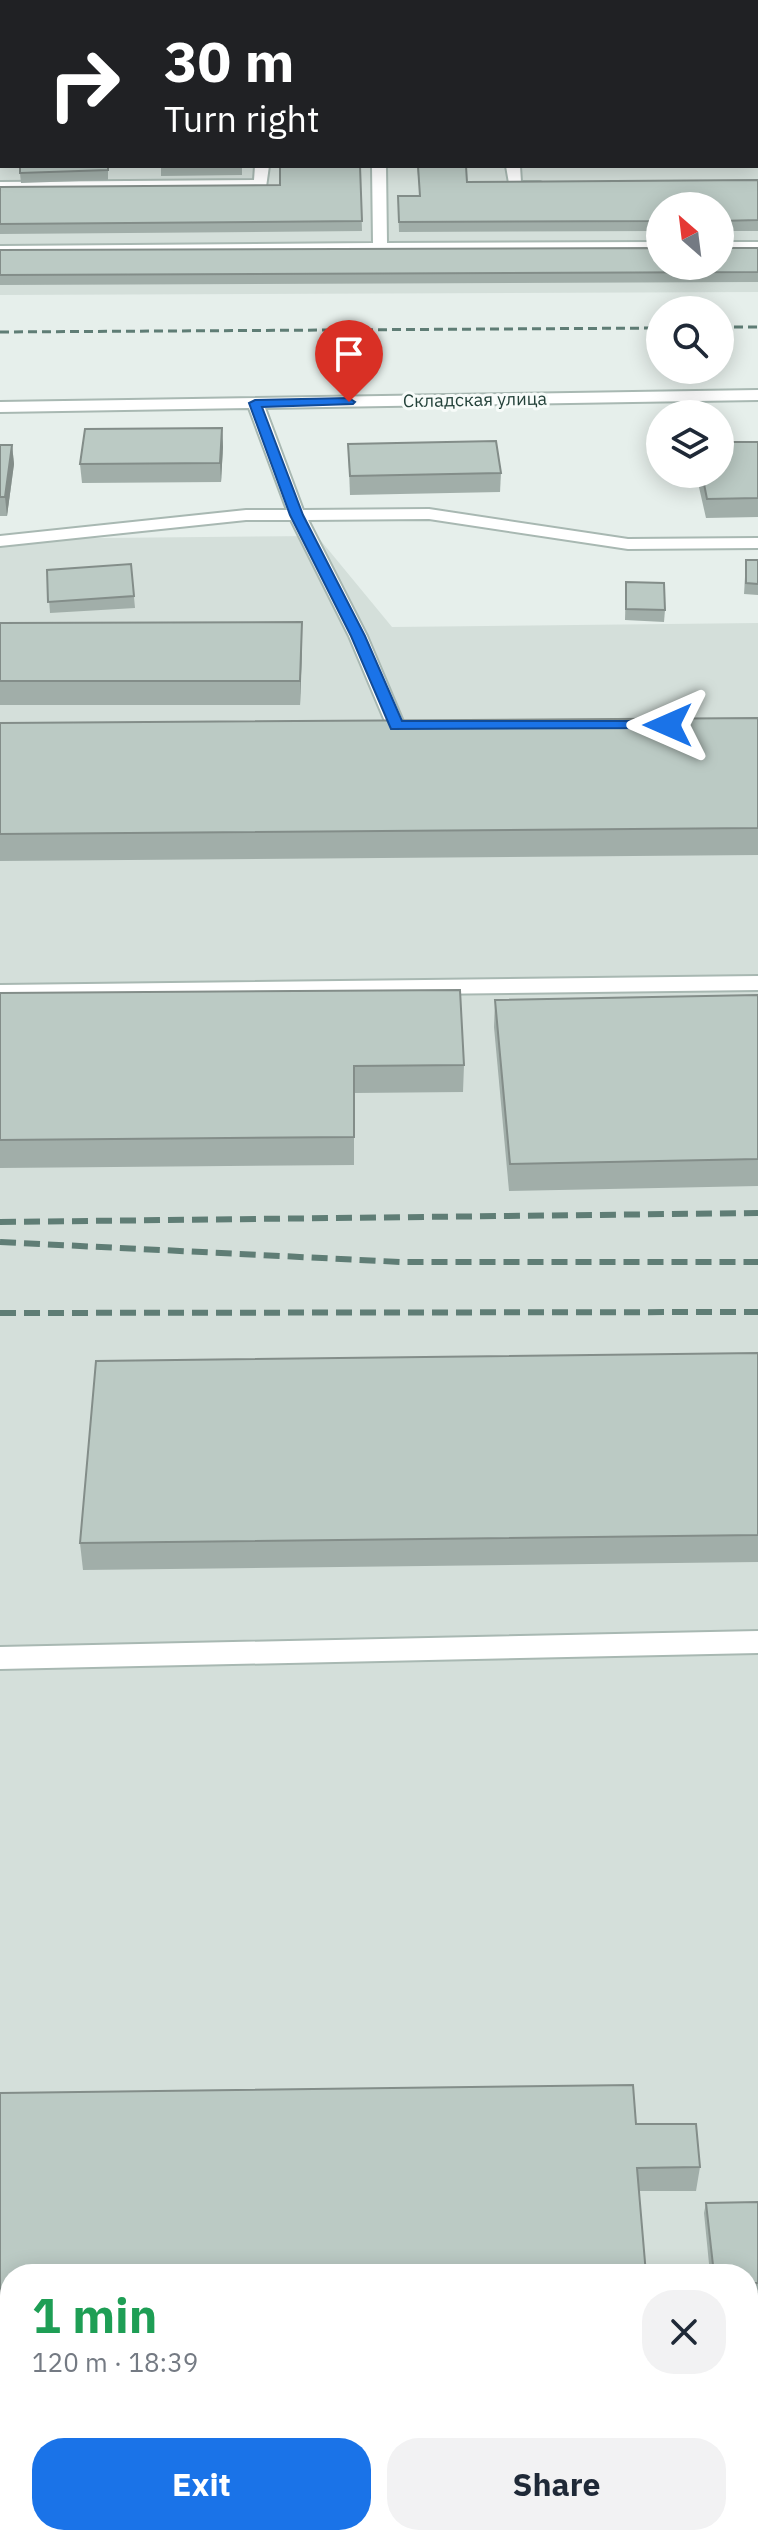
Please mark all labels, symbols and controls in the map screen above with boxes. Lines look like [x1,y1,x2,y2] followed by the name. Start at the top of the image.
[164,25,294,97] text: 30 m
[32,32,136,136] icon: right
[164,95,320,142] text: Turn right
[646,192,734,280] north arrow
[646,192,734,488] map controls
[646,296,734,384] button: search
[315,320,383,402] pin
[327,332,371,376] icon: arrive
[403,387,548,412] street label: Складская улица
[646,400,734,488] button: layers
[626,683,710,767] position arrow
[32,2284,157,2346] text: 1 min
[642,2290,726,2374] button: close
[32,2345,198,2379] text: 120 m · 18:39
[32,2438,371,2530] button: Exit
[387,2438,726,2530] button: Share

